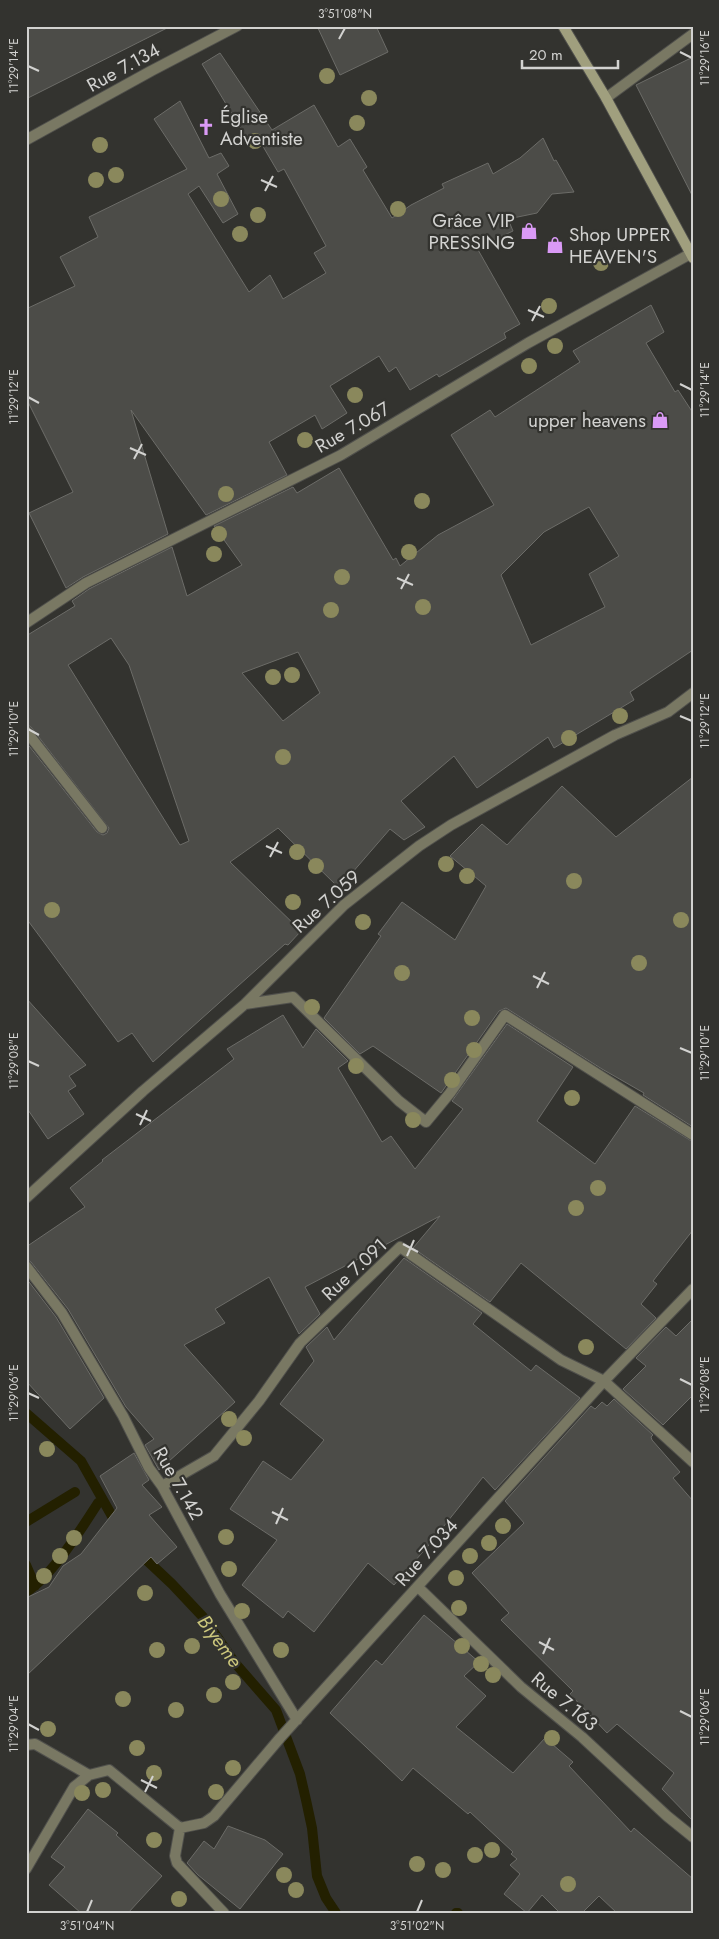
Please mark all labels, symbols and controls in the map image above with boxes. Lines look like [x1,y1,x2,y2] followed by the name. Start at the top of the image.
[318,5,372,23] text: 3°51'08"N
[696,30,714,86] text: 11°29'16"E
[82,36,165,99] street label: Rue 7.134
[5,38,23,94] text: 11°29'14"E
[522,38,618,70] scale bar
[529,44,563,66] text: 20 m
[220,103,303,152] place label: Église Adventiste
[196,117,216,137] church icon: Église Adventiste
[429,207,515,256] place label: Grâce VIP PRESSING
[519,221,539,241] shop icon: Grâce VIP PRESSING
[569,221,670,270] place label: Shop UPPER HEAVEN'S
[545,235,565,255] shop icon: Shop UPPER HEAVEN'S
[696,362,714,418] text: 11°29'14"E
[5,369,23,425] text: 11°29'12"E
[310,395,395,460] street label: Rue 7.067
[528,407,646,434] place label: upper heavens
[650,410,670,430] shop icon: upper heavens
[696,693,714,749] text: 11°29'12"E
[5,701,23,757] text: 11°29'10"E
[286,864,366,939] street label: Rue 7.059
[696,1025,714,1081] text: 11°29'10"E
[5,1032,23,1090] text: 11°29'08"E
[316,1232,393,1307] street label: Rue 7.091
[696,1356,714,1414] text: 11°29'08"E
[5,1364,23,1422] text: 11°29'06"E
[147,1442,210,1525] street label: Rue 7.142
[389,1513,464,1592] street label: Rue 7.034
[190,1609,249,1674] water label: Biyeme
[525,1665,604,1737] street label: Rue 7.163
[696,1688,714,1746] text: 11°29'06"E
[5,1695,23,1753] text: 11°29'04"E
[60,1917,114,1935] text: 3°51'04"N
[390,1917,444,1935] text: 3°51'02"N

